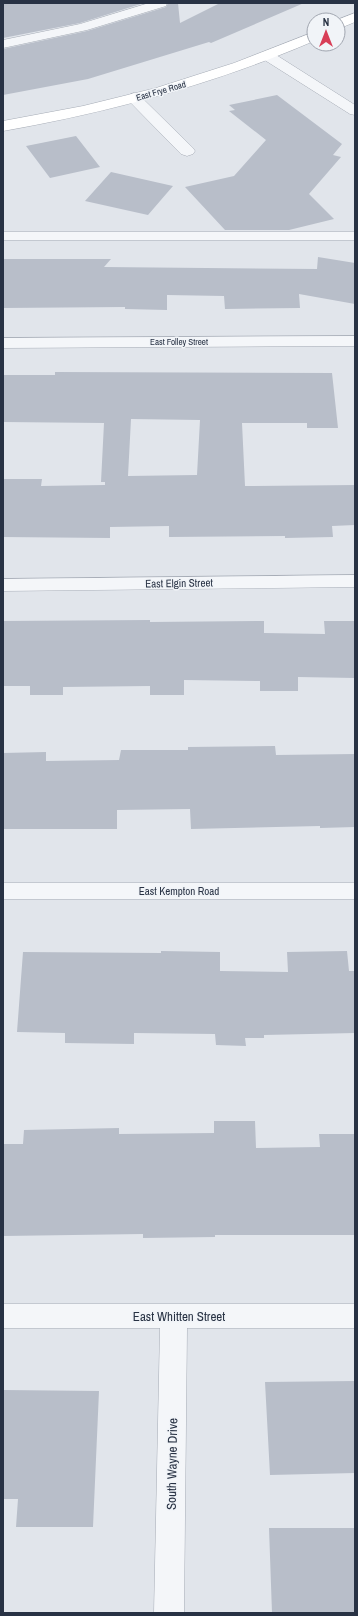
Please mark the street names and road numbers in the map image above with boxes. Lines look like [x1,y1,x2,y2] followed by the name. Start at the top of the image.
[135,78,187,104] street label: East Frye Road
[150,336,208,348] street label: East Folley Street
[145,575,213,591] street label: East Elgin Street
[139,884,219,898] street label: East Kempton Road
[133,1308,225,1325] street label: East Whitten Street
[163,1418,181,1510] street label: South Wayne Drive

